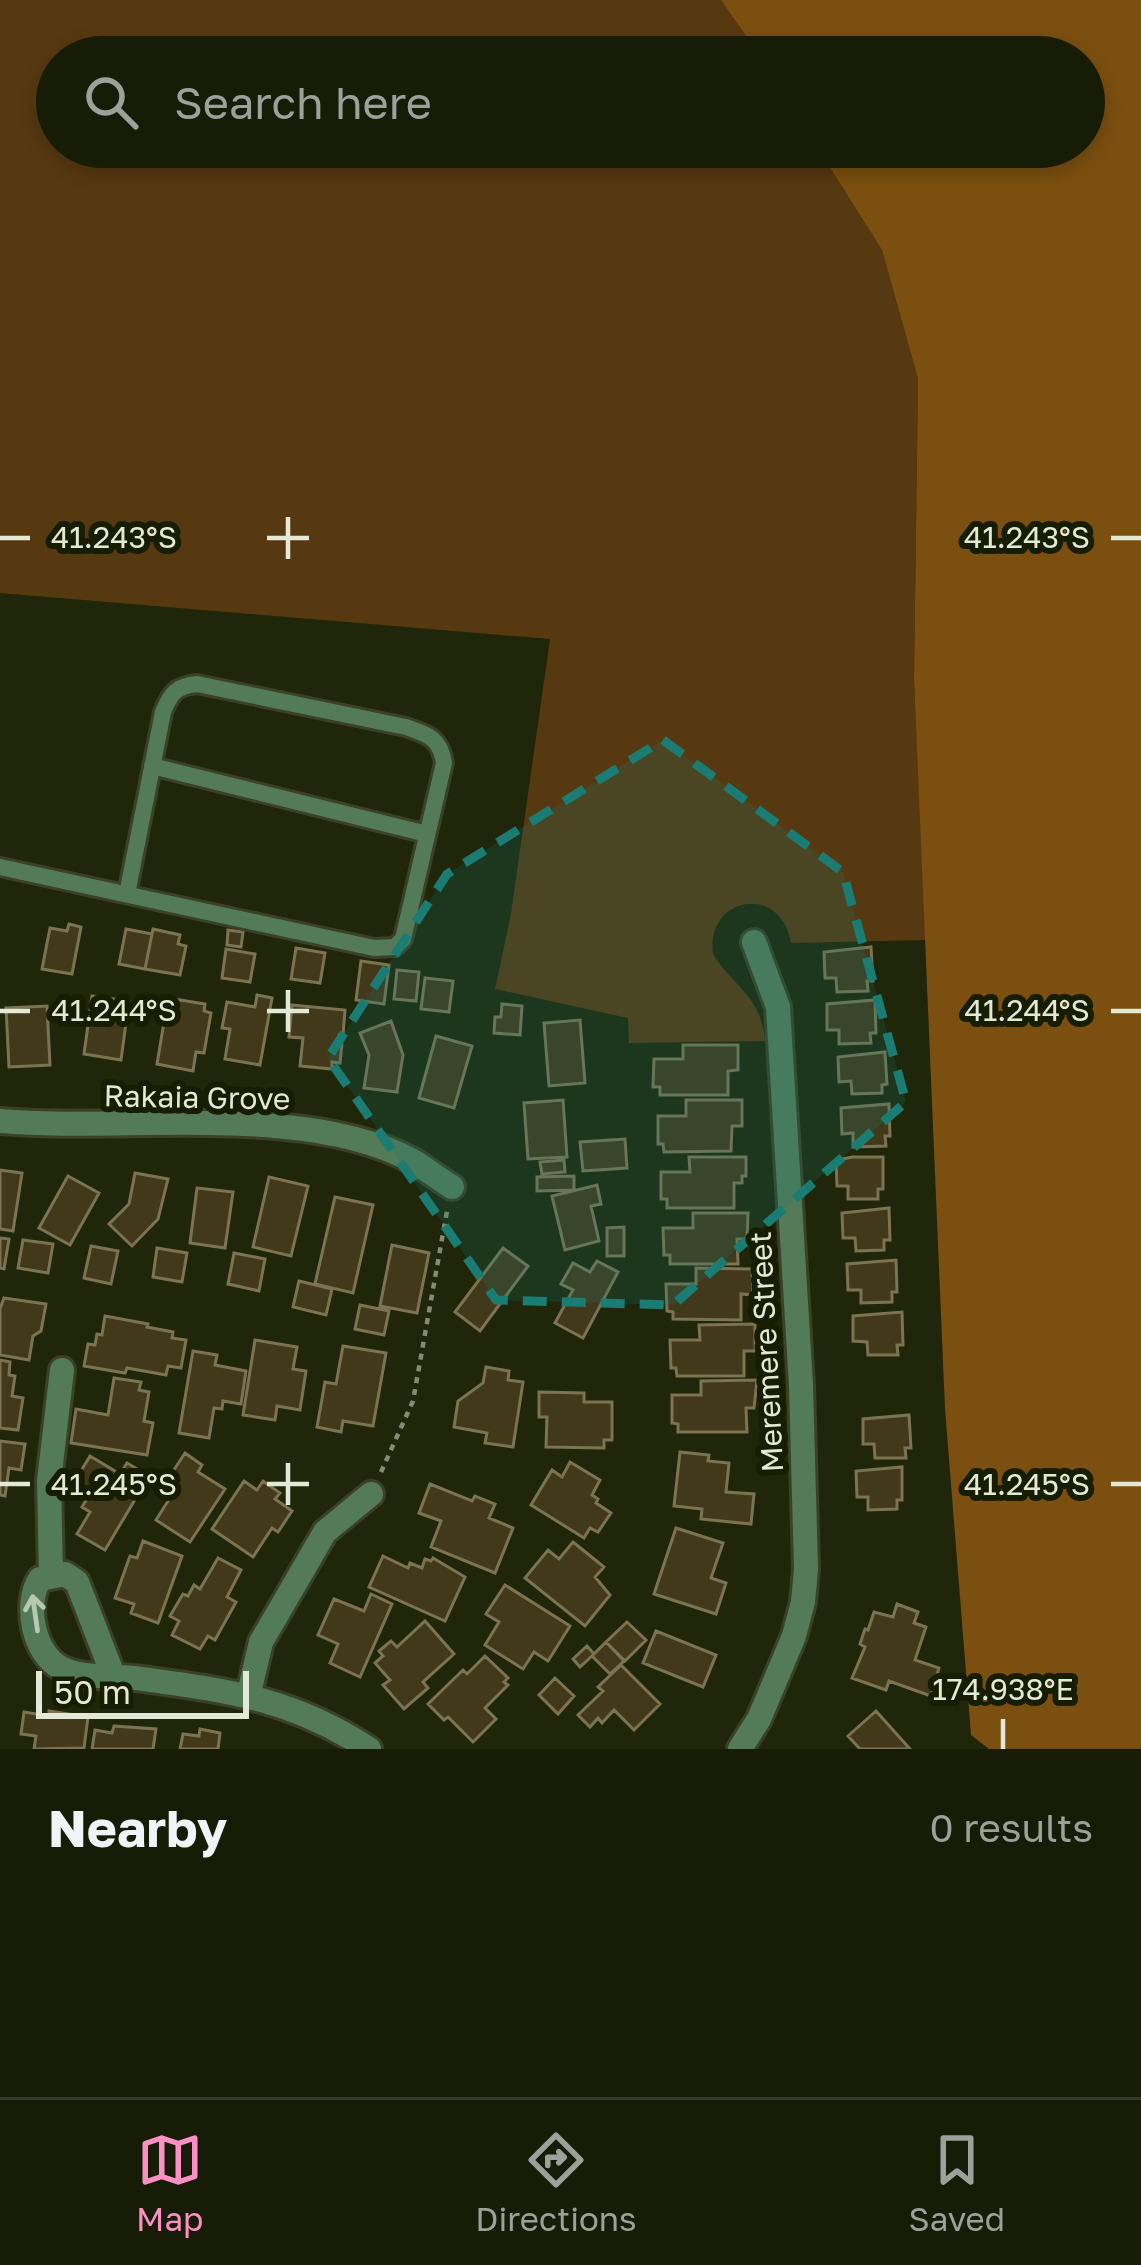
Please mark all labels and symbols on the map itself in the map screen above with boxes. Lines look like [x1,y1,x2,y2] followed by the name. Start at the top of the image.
[51,519,177,555] text: 41.243°S
[964,519,1090,555] text: 41.243°S
[51,992,177,1028] text: 41.244°S
[964,992,1090,1028] text: 41.244°S
[103,1077,291,1117] street label: Rakaia Grove
[742,1231,790,1473] street label: Meremere Street
[51,1466,177,1502] text: 41.245°S
[964,1466,1090,1502] text: 41.245°S
[23,1595,46,1634] one-way arrow
[36,1665,249,1718] scale bar
[932,1671,1074,1707] text: 174.938°E

